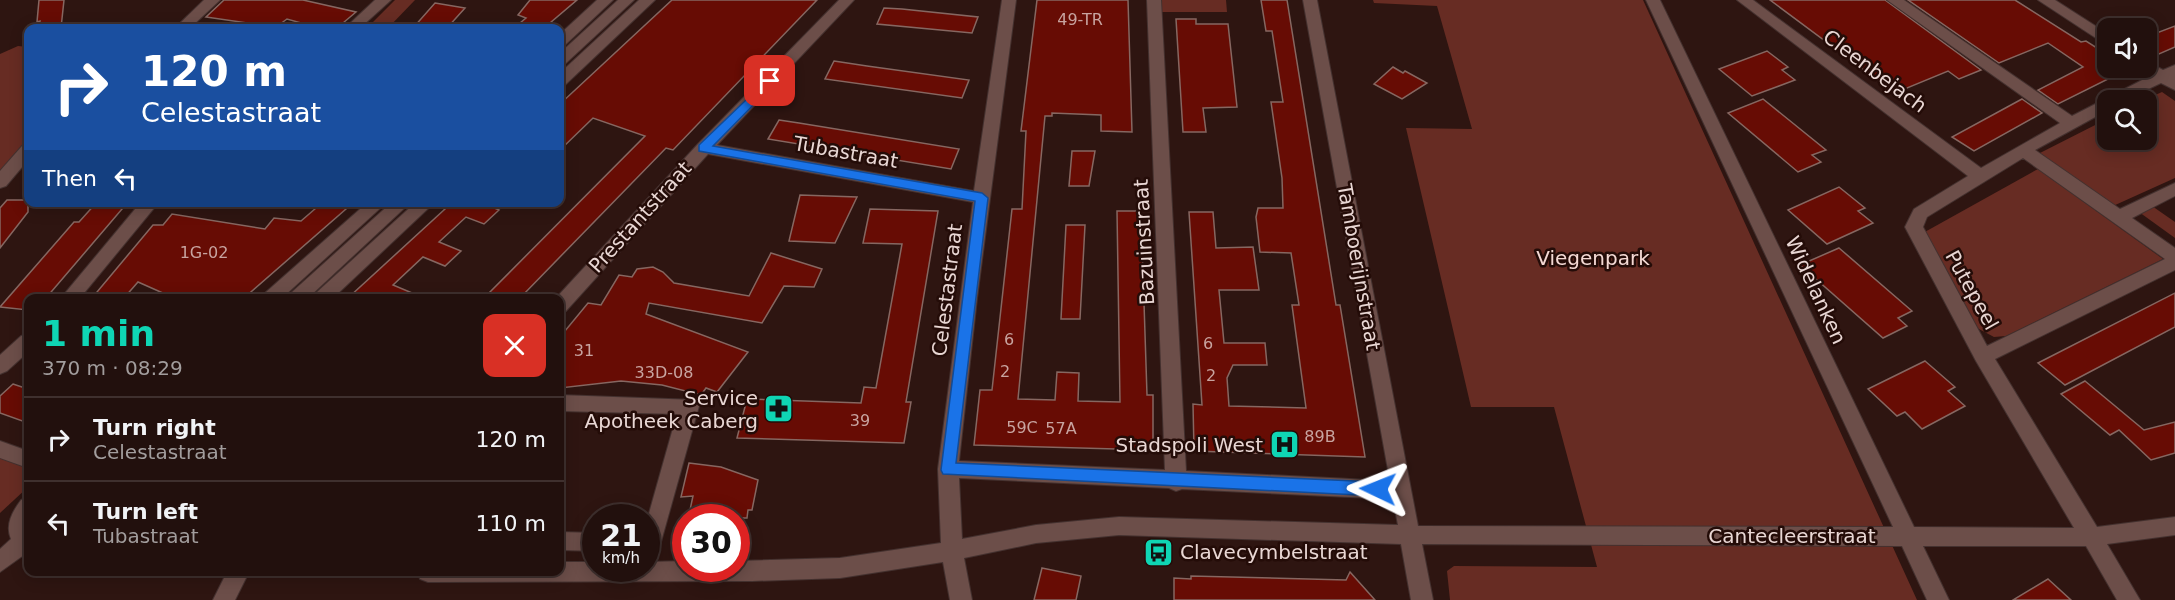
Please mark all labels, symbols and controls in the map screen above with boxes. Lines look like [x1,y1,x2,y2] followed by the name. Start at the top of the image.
[1057,10,1103,29] house number: 49-TR
[2097,18,2157,150] map controls
[2097,18,2157,78] button: sound
[1819,24,1931,118] street label: Cleenbejach
[141,47,287,96] text: 120 m
[42,48,120,126] icon: right
[744,55,795,106] pin
[753,64,786,97] icon: arrive
[2097,90,2157,150] button: search
[141,97,321,128] text: Celestastraat
[791,131,900,173] street label: Tubastraat
[584,156,696,278] street label: Prestantstraat
[109,162,142,195] icon: left
[42,166,97,191] text: Then
[1129,178,1159,306] street label: Bazuinstraat
[1332,181,1385,352] street label: Tamboerijnstraat
[927,222,967,358] street label: Celestastraat
[1781,232,1851,348] street label: Widelanken
[180,243,228,262] house number: 1G-02
[1536,246,1650,270] park label: Viegenpark
[1940,246,2004,334] street label: Putepeel
[42,313,155,354] text: 1 min
[483,314,546,377] button: close
[1004,330,1014,349] house number: 6
[1203,334,1213,353] house number: 6
[574,341,594,360] house number: 31
[42,356,183,380] text: 370 m · 08:29
[1000,362,1010,381] house number: 2
[635,363,693,382] house number: 33D-08
[1206,366,1216,385] house number: 2
[585,386,758,433] place label: Service Apotheek Caberg
[763,393,795,425] pharmacy icon: Service Apotheek Caberg
[850,411,870,430] house number: 39
[93,415,216,440] text: Turn right
[1006,418,1038,437] house number: 59C
[1045,419,1077,438] house number: 57A
[42,423,75,456] icon: right
[476,427,546,452] text: 120 m
[1304,427,1336,446] house number: 89B
[1268,429,1300,461] hospital icon: Stadspoli West
[1116,433,1263,457] place label: Stadspoli West
[93,440,227,464] text: Celestastraat
[1346,457,1410,521] position arrow
[93,499,198,524] text: Turn left
[672,504,750,582] speed limit sign: 30
[42,507,75,540] icon: left
[476,511,546,536] text: 110 m
[600,518,642,553] text: 21
[93,524,199,548] text: Tubastraat
[1708,524,1876,548] street label: Cantecleerstraat
[1143,536,1175,568] bus stop icon: Clavecymbelstraat
[1180,540,1368,564] place label: Clavecymbelstraat
[602,549,640,567] text: km/h

